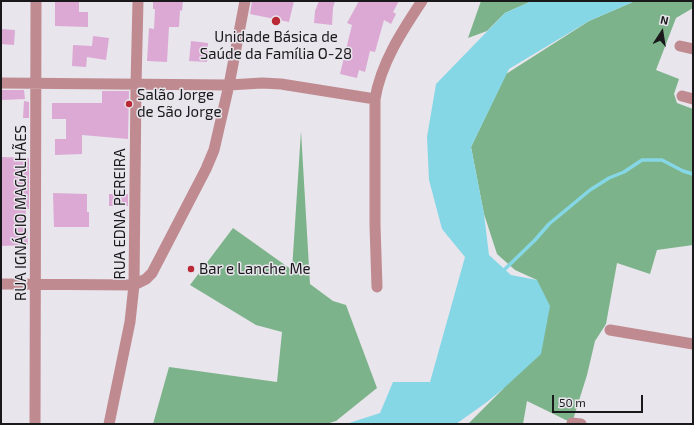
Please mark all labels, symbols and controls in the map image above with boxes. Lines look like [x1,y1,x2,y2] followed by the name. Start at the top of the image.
[642,12,682,52] north arrow
[659,13,670,27] text: N
[270,15,282,27] marker: Unidade Básica de Saúde da Família O-28
[200,28,352,63] place label: Unidade Básica de Saúde da Família O-28
[137,86,221,121] place label: Salão Jorge de São Jorge
[124,99,134,109] marker: Salão Jorge de São Jorge
[12,125,30,301] street label: RUA IGNÁCIO MAGALHÃES
[111,149,129,279] street label: RUA EDNA PEREIRA
[199,260,311,278] place label: Bar e Lanche Me
[186,264,196,274] marker: Bar e Lanche Me
[554,387,645,413] scale bar
[559,395,586,409] text: 50 m

